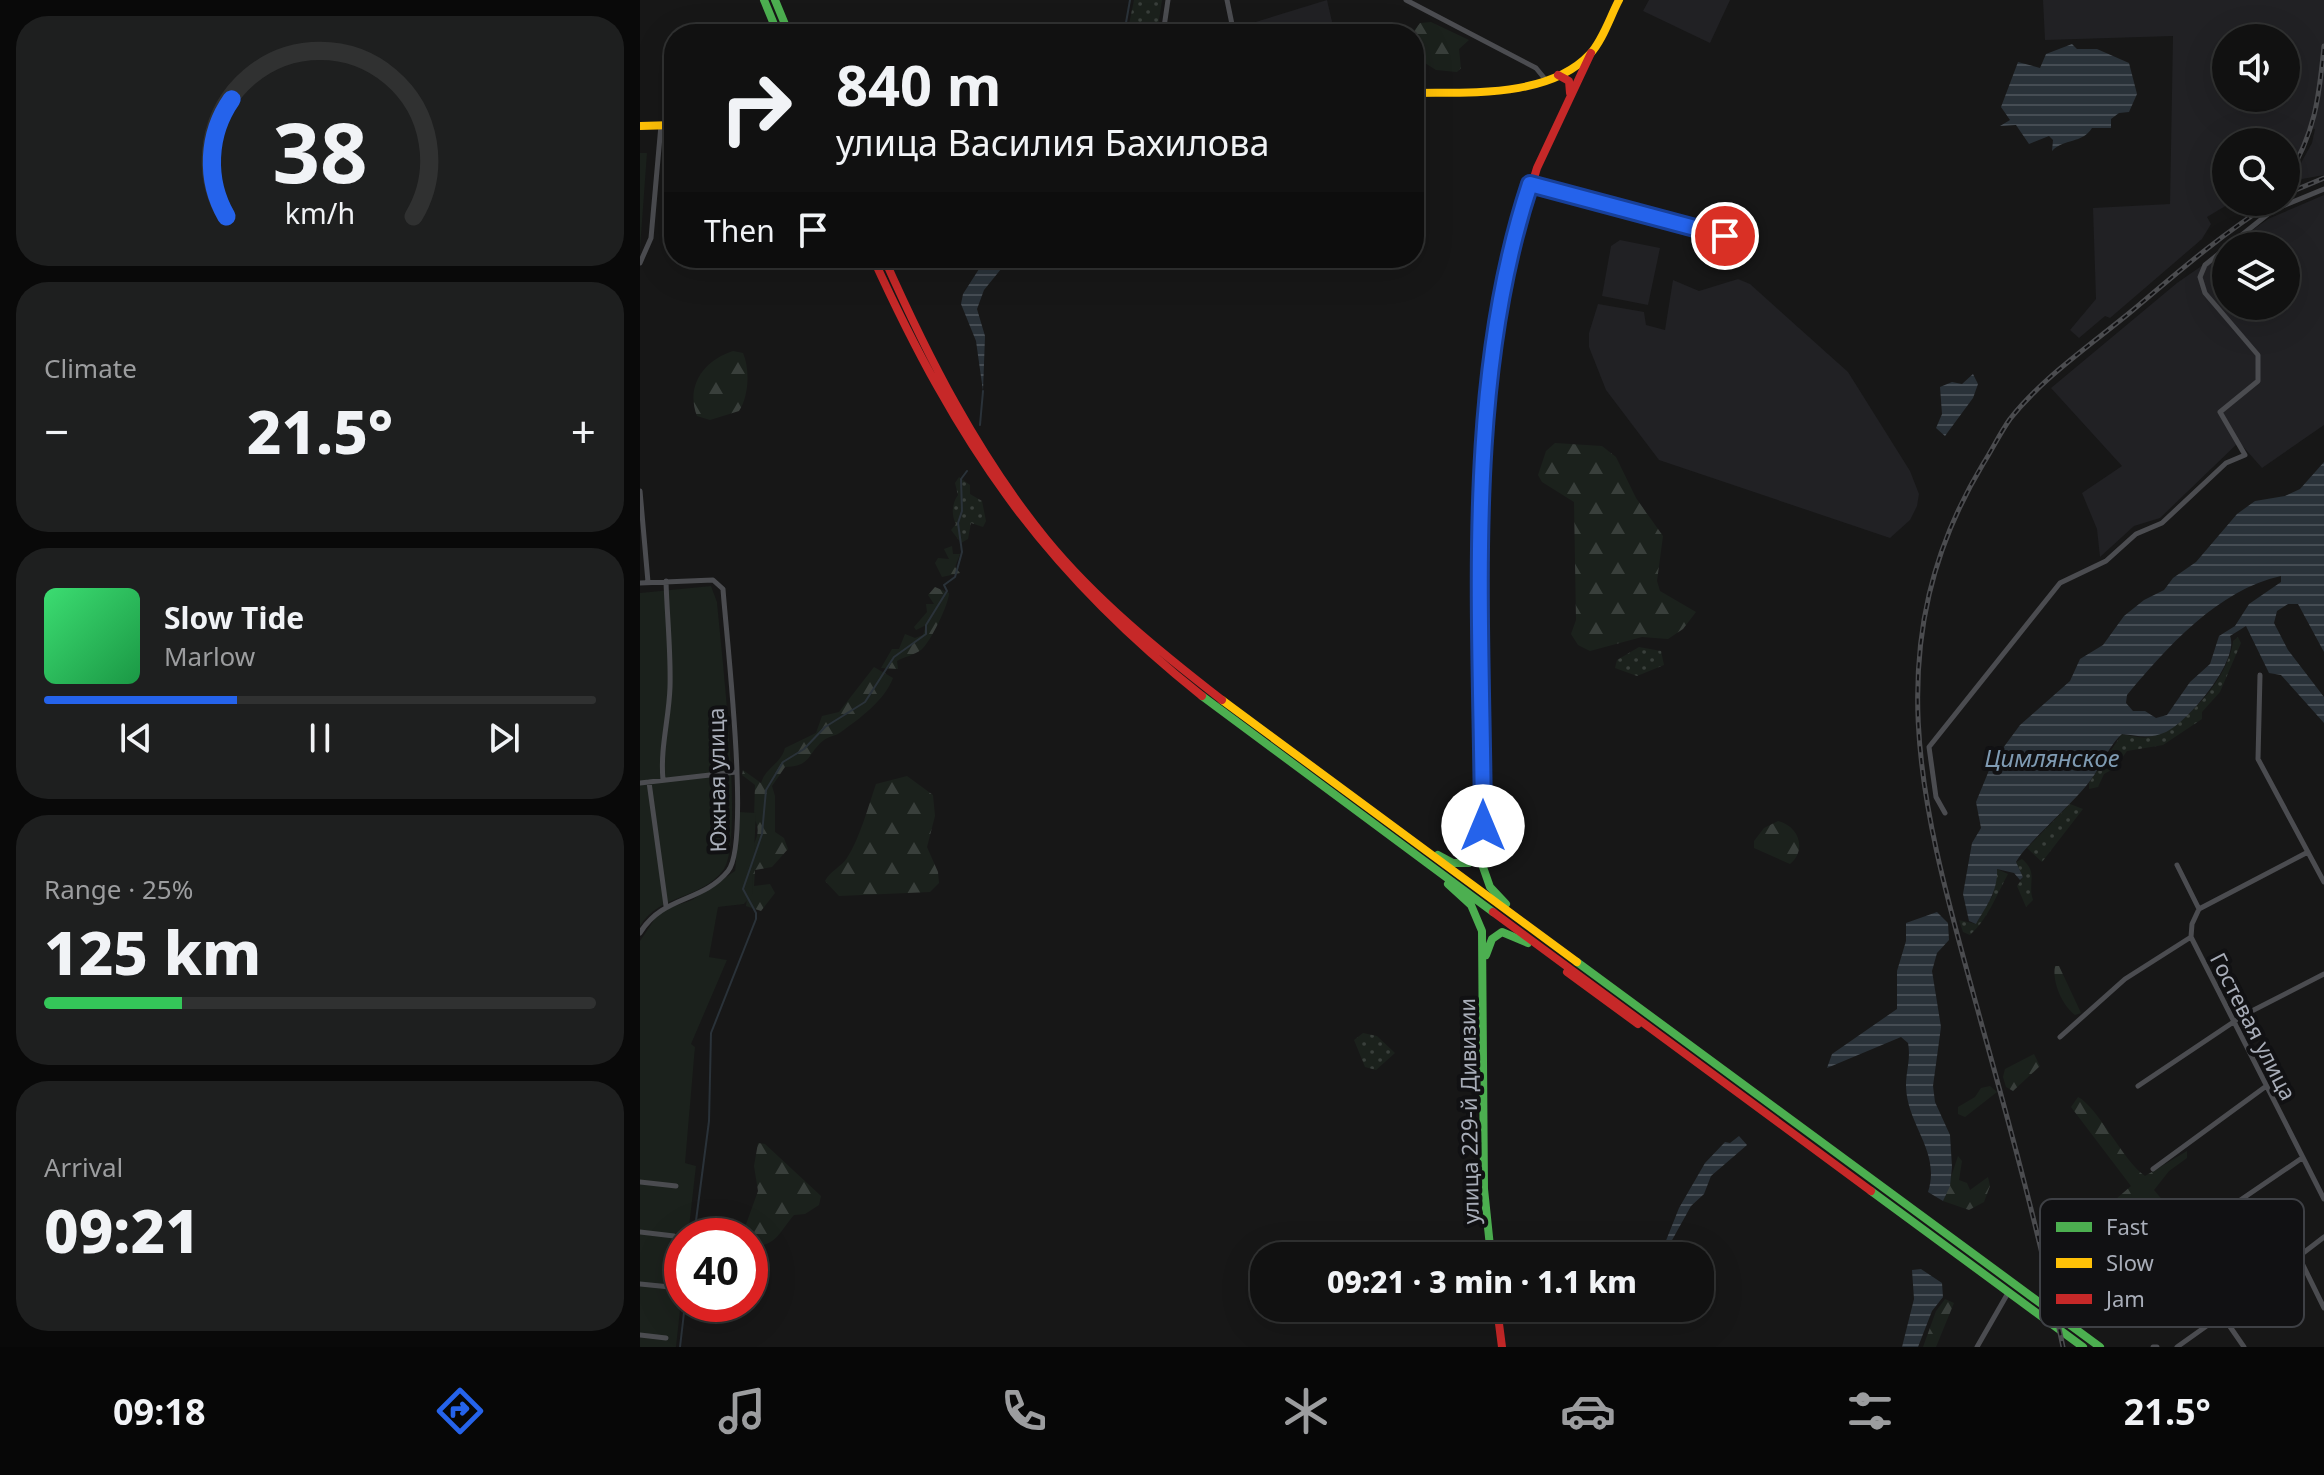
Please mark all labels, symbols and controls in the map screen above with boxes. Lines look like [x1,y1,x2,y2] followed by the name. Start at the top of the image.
[2212,24,2300,320] map controls
[2212,24,2300,112] button: sound
[836,46,1001,122] text: 840 m
[704,56,808,160] icon: right
[272,94,368,207] text: 38
[836,118,1270,167] text: улица Василия Бахилова
[2212,128,2300,216] button: search
[285,193,355,232] text: km/h
[1691,202,1759,270] pin
[791,208,835,252] icon: arrive
[704,210,775,251] text: Then
[1703,214,1747,258] icon: arrive
[2212,232,2300,320] button: layers
[44,350,137,386] text: Climate
[247,390,393,472] text: 21.5°
[44,401,69,461] text: −
[571,401,596,461] text: +
[164,597,304,638] text: Slow Tide
[164,638,255,674] text: Marlow
[700,707,732,853] street label: Южная улица
[114,716,158,760] icon: previous
[298,716,342,760] icon: pause
[482,716,526,760] icon: next
[1984,741,2120,774] water label: Цимлянское
[1441,784,1525,868] position arrow
[44,871,193,907] text: Range · 25%
[44,911,261,993] text: 125 km
[2204,947,2304,1105] street label: Гостевая улица
[1451,998,1485,1224] street label: улица 229-й Дивизии
[44,1149,123,1185] text: Arrival
[44,1189,200,1271] text: 09:21
[2040,1199,2304,1327] legend
[2106,1211,2148,1241] text: Fast
[664,1218,768,1322] speed limit sign: 40
[2106,1247,2155,1277] text: Slow
[1327,1261,1637,1302] text: 09:21 · 3 min · 1.1 km
[2104,1283,2145,1313] text: Jam
[432,1383,488,1439] icon: directions
[714,1383,770,1439] icon: music
[996,1383,1052,1439] icon: phone
[1278,1383,1334,1439] icon: climate
[1560,1383,1616,1439] icon: car
[1842,1383,1898,1439] icon: filters
[113,1387,206,1436] text: 09:18
[2124,1387,2211,1436] text: 21.5°

